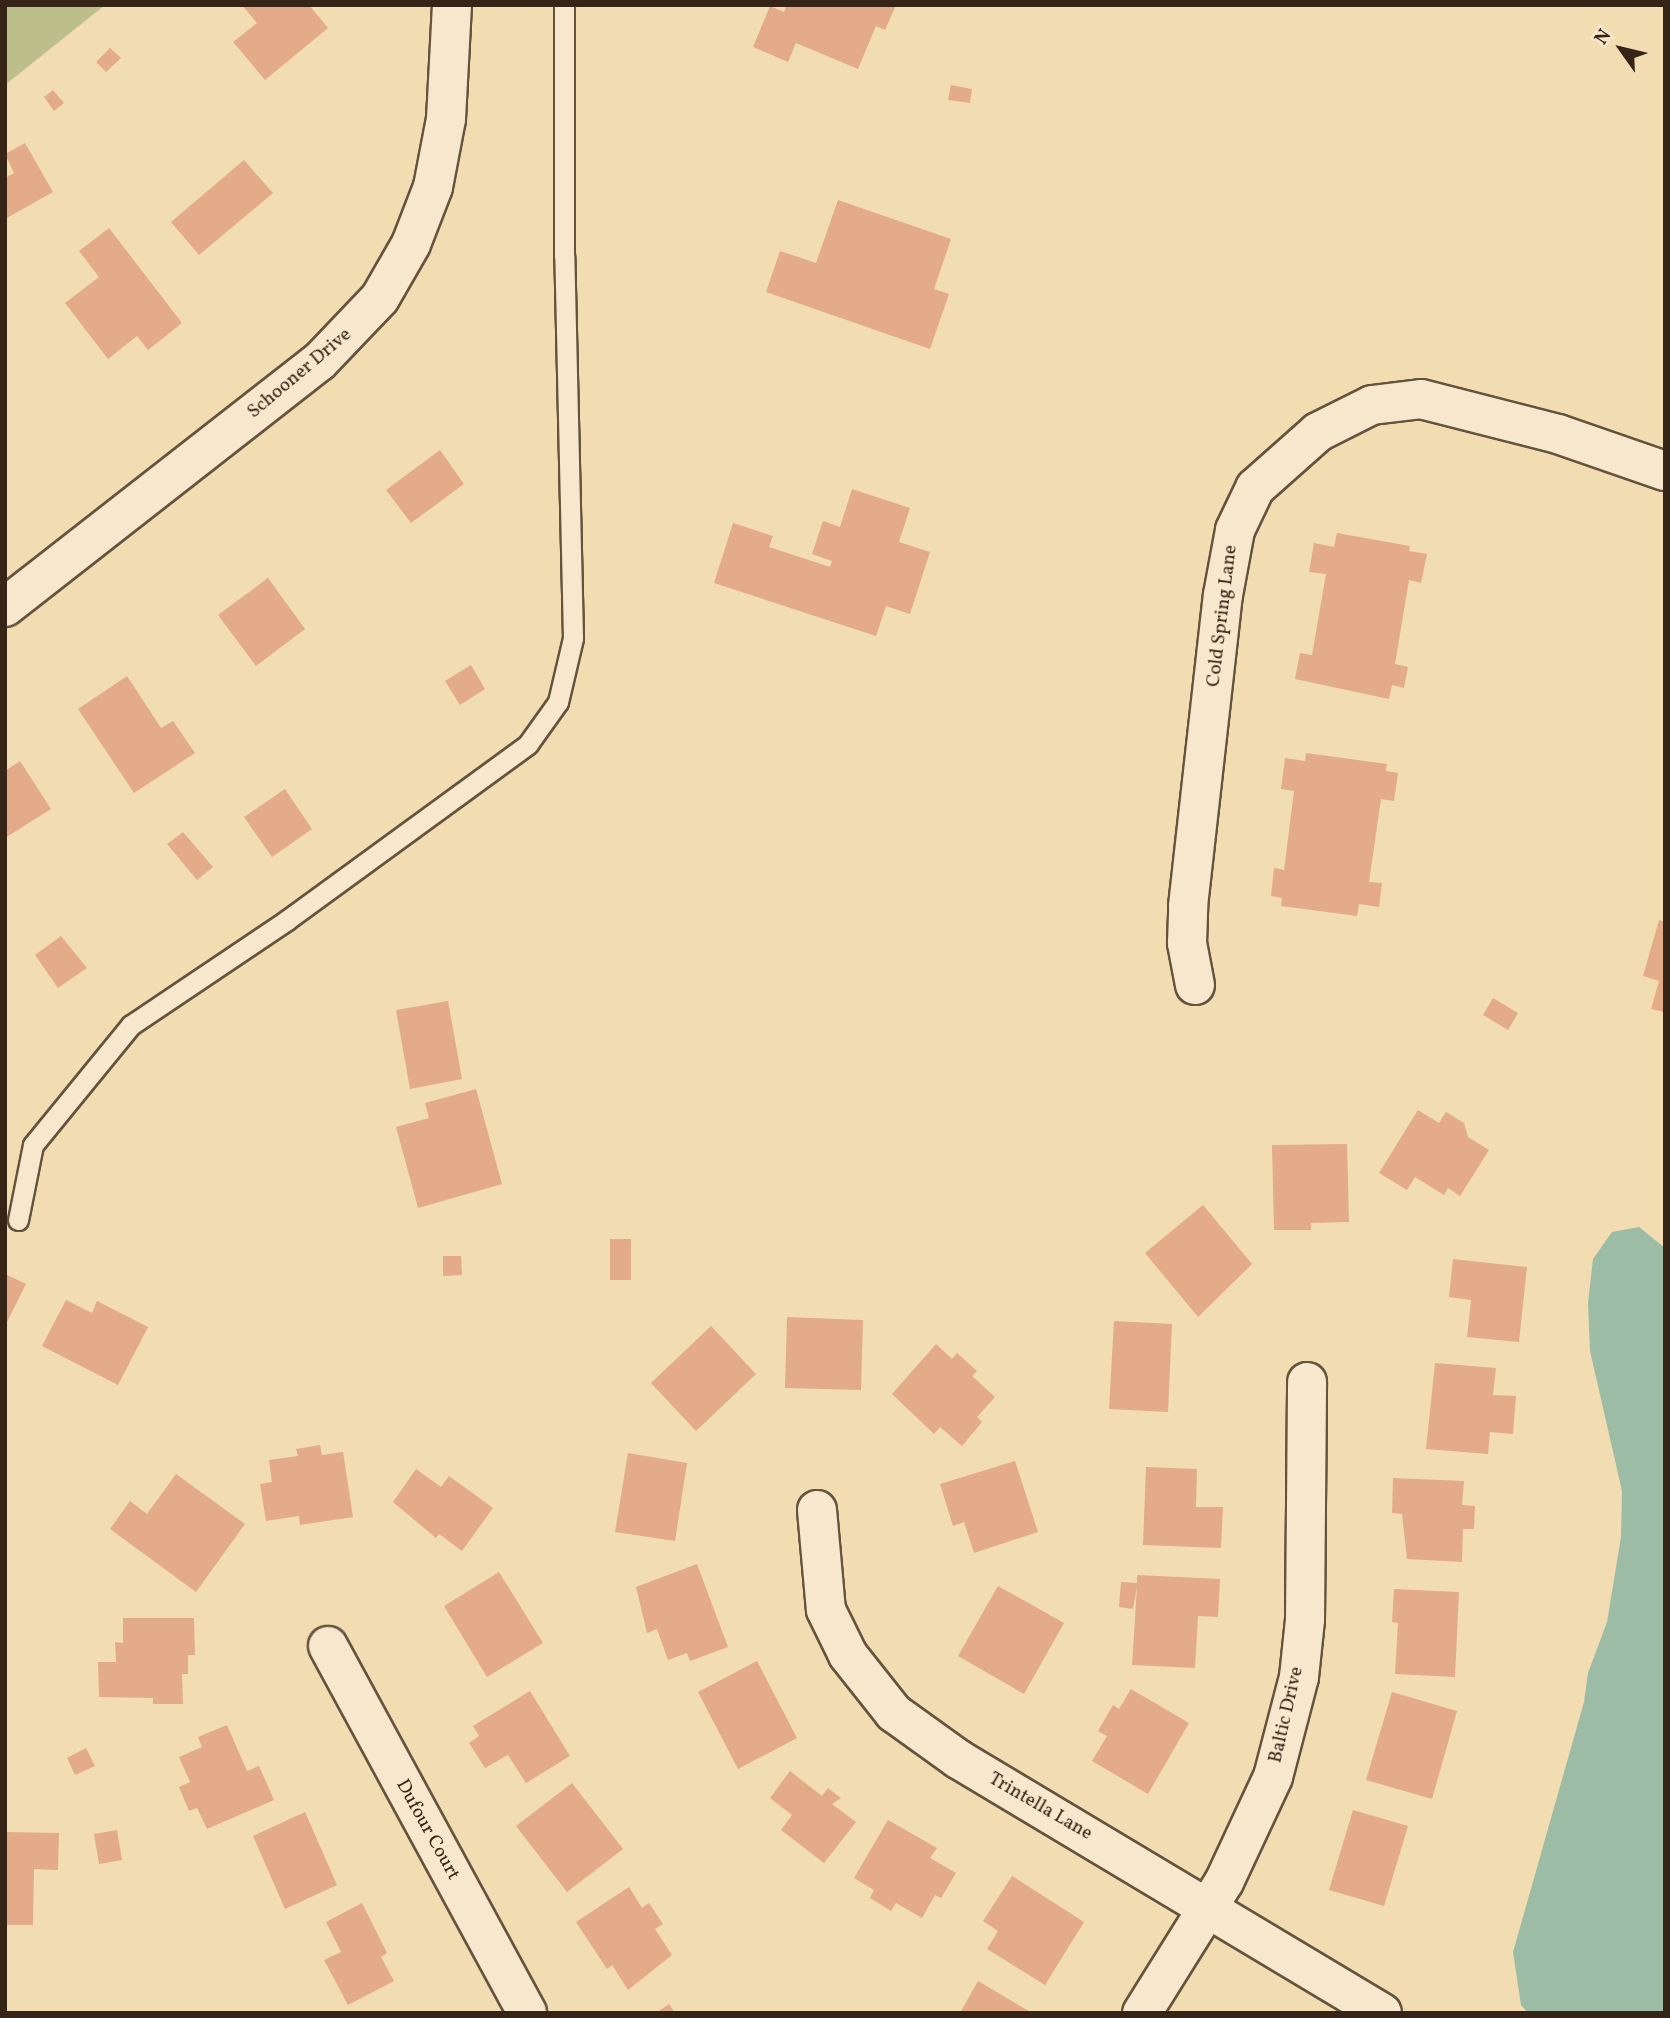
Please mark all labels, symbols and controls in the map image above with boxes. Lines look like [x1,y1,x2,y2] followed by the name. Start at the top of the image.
[1586,14,1656,84] north arrow
[1589,24,1618,50] text: N
[243,324,357,424] street label: Schooner Drive
[1203,544,1243,688] street label: Cold Spring Lane
[1265,1665,1309,1765] street label: Baltic Drive
[984,1768,1096,1846] street label: Trintella Lane
[390,1776,464,1884] street label: Dufour Court

